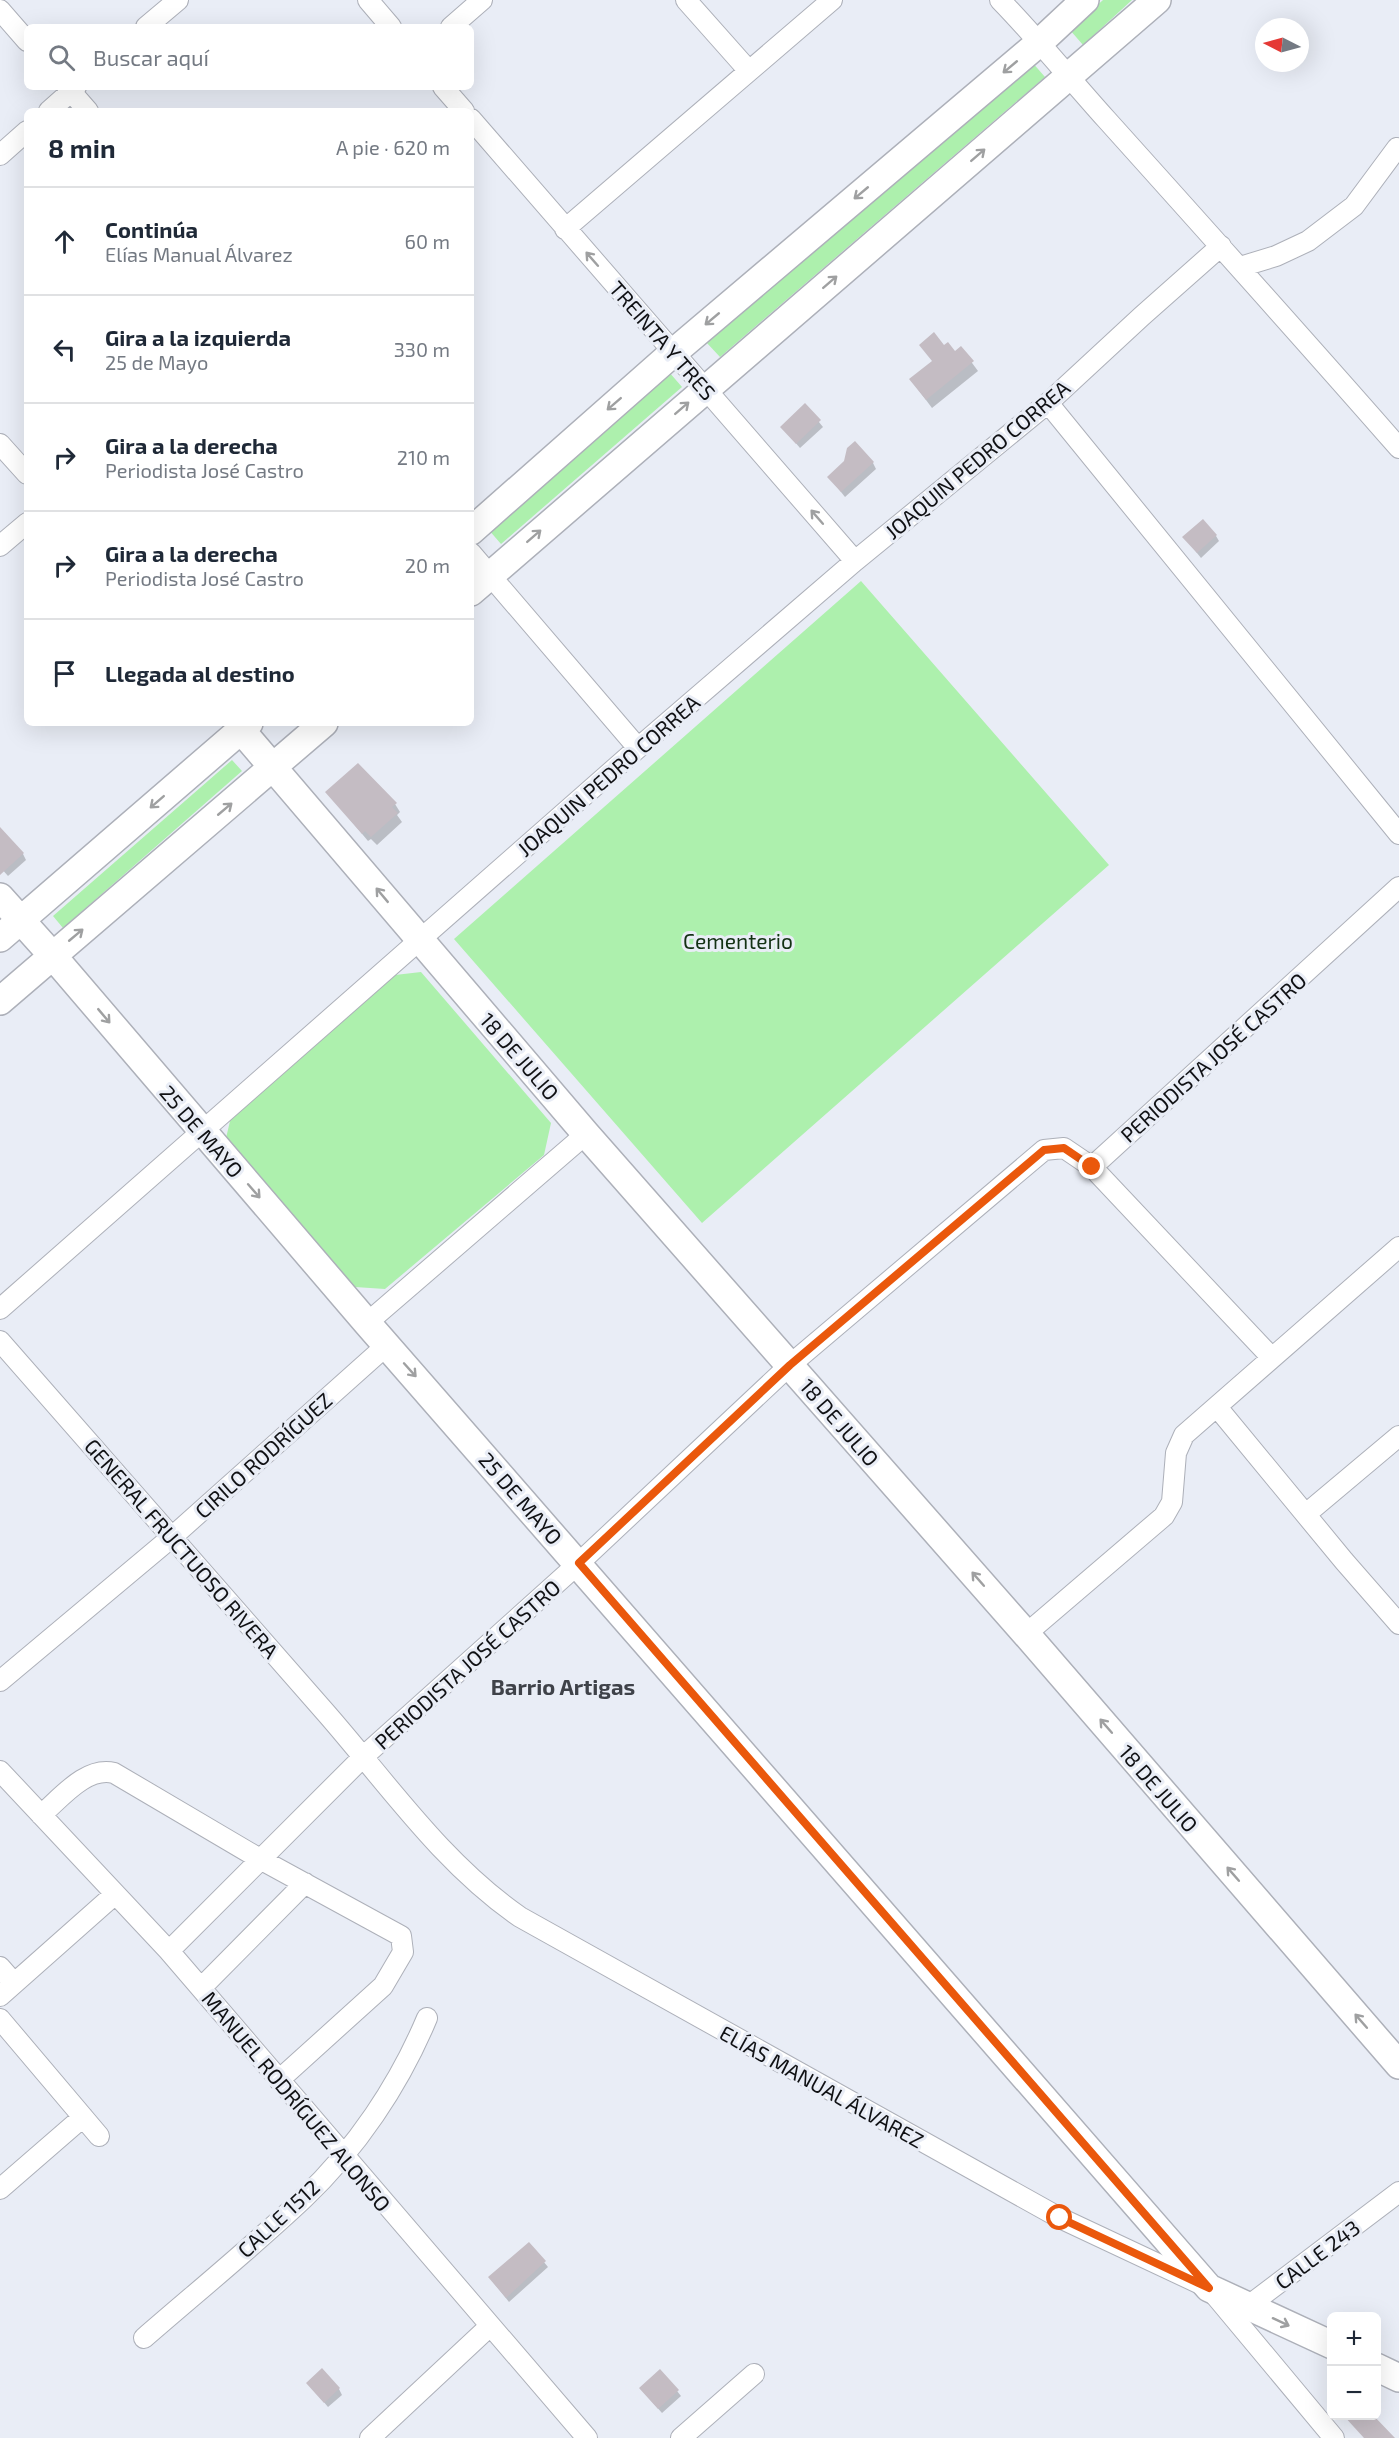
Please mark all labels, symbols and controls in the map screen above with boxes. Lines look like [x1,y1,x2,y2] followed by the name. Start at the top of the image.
[1255,18,1309,72] north arrow
[24,24,474,90] search box
[45,41,78,74] icon: search
[93,44,209,70] text: Buscar aquí
[1003,60,1018,74] one-way arrow
[48,132,116,163] text: 8 min
[336,135,450,159] text: A pie · 620 m
[970,148,985,162] one-way arrow
[854,186,869,200] one-way arrow
[105,216,198,242] text: Continúa
[48,225,81,258] icon: ahead
[405,229,450,253] text: 60 m
[105,242,293,266] text: Elías Manual Álvarez
[585,252,599,267] one-way arrow
[822,275,838,288] one-way arrow
[605,276,721,404] street label: TREINTA Y TRES
[704,313,720,326] one-way arrow
[105,324,291,350] text: Gira a la izquierda
[48,333,81,366] icon: left
[394,337,450,361] text: 330 m
[105,350,208,374] text: 25 de Mayo
[880,374,1075,544] street label: JOAQUIN PEDRO CORREA
[607,397,622,411] one-way arrow
[674,402,690,415] one-way arrow
[105,432,278,458] text: Gira a la derecha
[48,441,81,474] icon: right
[397,445,450,469] text: 210 m
[105,458,304,482] text: Periodista José Castro
[810,509,824,524] one-way arrow
[527,529,542,543] one-way arrow
[105,540,278,566] text: Gira a la derecha
[48,549,81,582] icon: right
[405,553,450,577] text: 20 m
[105,566,304,590] text: Periodista José Castro
[48,657,81,690] icon: arrive
[105,660,295,686] text: Llegada al destino
[512,689,705,862] street label: JOAQUIN PEDRO CORREA
[150,795,165,809] one-way arrow
[217,803,233,816] one-way arrow
[375,888,389,903] one-way arrow
[683,928,793,953] park label: Cementerio
[68,929,84,942] one-way arrow
[1115,967,1311,1147] street label: PERIODISTA JOSÉ CASTRO
[475,1007,565,1105] street label: 18 DE JULIO
[97,1008,111,1023] one-way arrow
[155,1080,249,1182] street label: 25 DE MAYO
[1078,1153,1104,1179] route end
[247,1183,261,1198] one-way arrow
[402,1362,417,1377] one-way arrow
[795,1373,885,1471] street label: 18 DE JULIO
[189,1387,337,1523] street label: CIRILO RODRÍGUEZ
[80,1433,284,1663] street label: GENERAL FRUCTUOSO RIVERA
[474,1447,568,1549] street label: 25 DE MAYO
[971,1571,984,1587] one-way arrow
[369,1574,565,1754] street label: PERIODISTA JOSÉ CASTRO
[491,1673,635,1699] district label: Barrio Artigas
[1099,1718,1112,1734] one-way arrow
[1114,1739,1204,1837] street label: 18 DE JULIO
[1226,1867,1240,1882] one-way arrow
[198,1986,396,2216] street label: MANUEL RODRÍGUEZ ALONSO
[1354,2013,1367,2029] one-way arrow
[716,2019,928,2153] street label: ELÍAS MANUAL ÁLVAREZ
[232,2174,324,2262] street label: CALLE 1512
[1046,2204,1072,2230] route start
[1270,2214,1364,2294] street label: CALLE 243
[1327,2312,1381,2420] map controls
[1327,2312,1381,2366] button: +
[1272,2316,1290,2328] one-way arrow
[1327,2366,1381,2420] button: −

